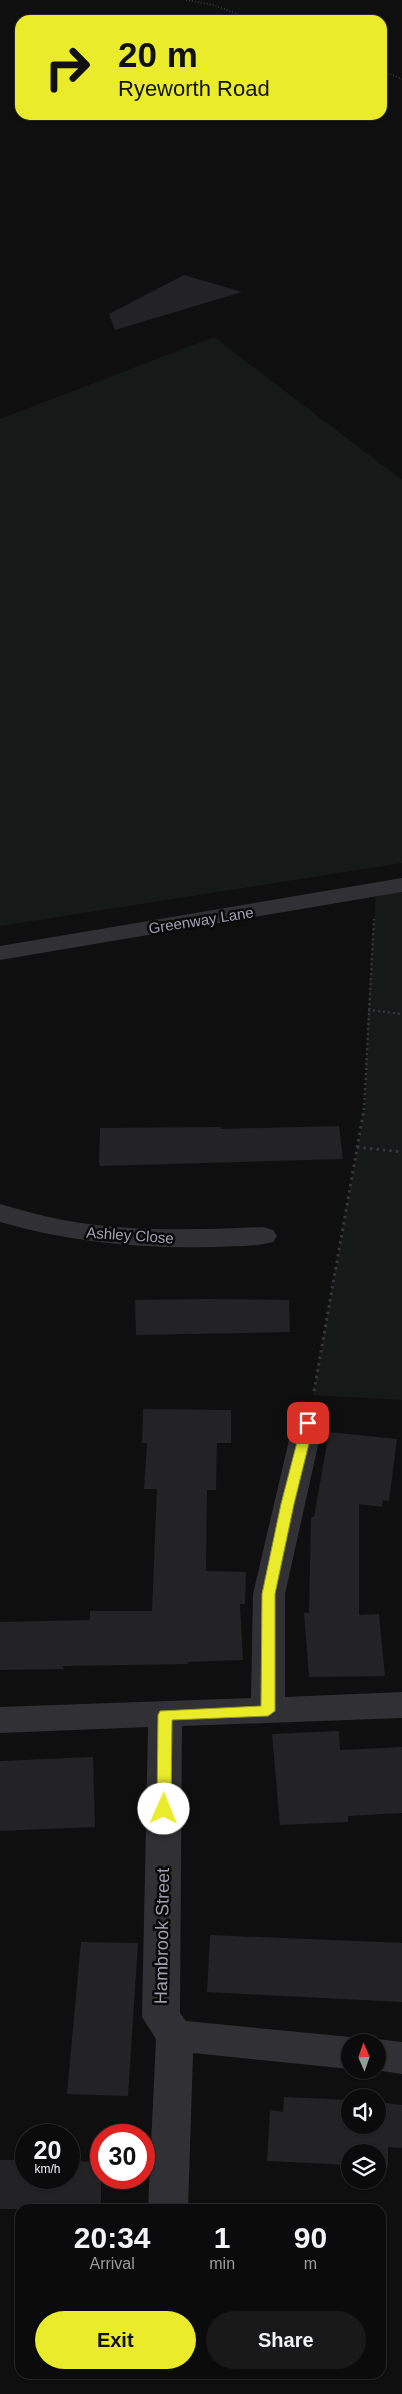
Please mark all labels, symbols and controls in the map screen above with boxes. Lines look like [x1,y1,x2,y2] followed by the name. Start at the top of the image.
[35,35,100,100] icon: right
[118,35,198,74] text: 20 m
[118,76,270,101] text: Ryeworth Road
[147,903,255,937] street label: Greenway Lane
[86,1223,174,1247] street label: Ashley Close
[287,1402,329,1444] pin
[294,1409,322,1437] icon: arrive
[137,1782,189,1834] position arrow
[151,1868,173,2004] street label: Hambrook Street
[341,2034,386,2079] north arrow
[341,2034,386,2189] map controls
[341,2089,386,2134] button: sound
[90,2124,155,2189] speed limit sign: 30
[34,2136,61,2164] text: 20
[341,2144,386,2189] button: layers
[34,2162,61,2176] text: km/h
[74,2221,151,2254] text: 20:34
[214,2221,231,2254] text: 1
[294,2221,327,2254] text: 90
[89,2255,135,2272] text: Arrival
[209,2255,235,2272] text: min
[304,2255,317,2272] text: m
[35,2311,196,2369] button: Exit
[206,2311,366,2369] button: Share

